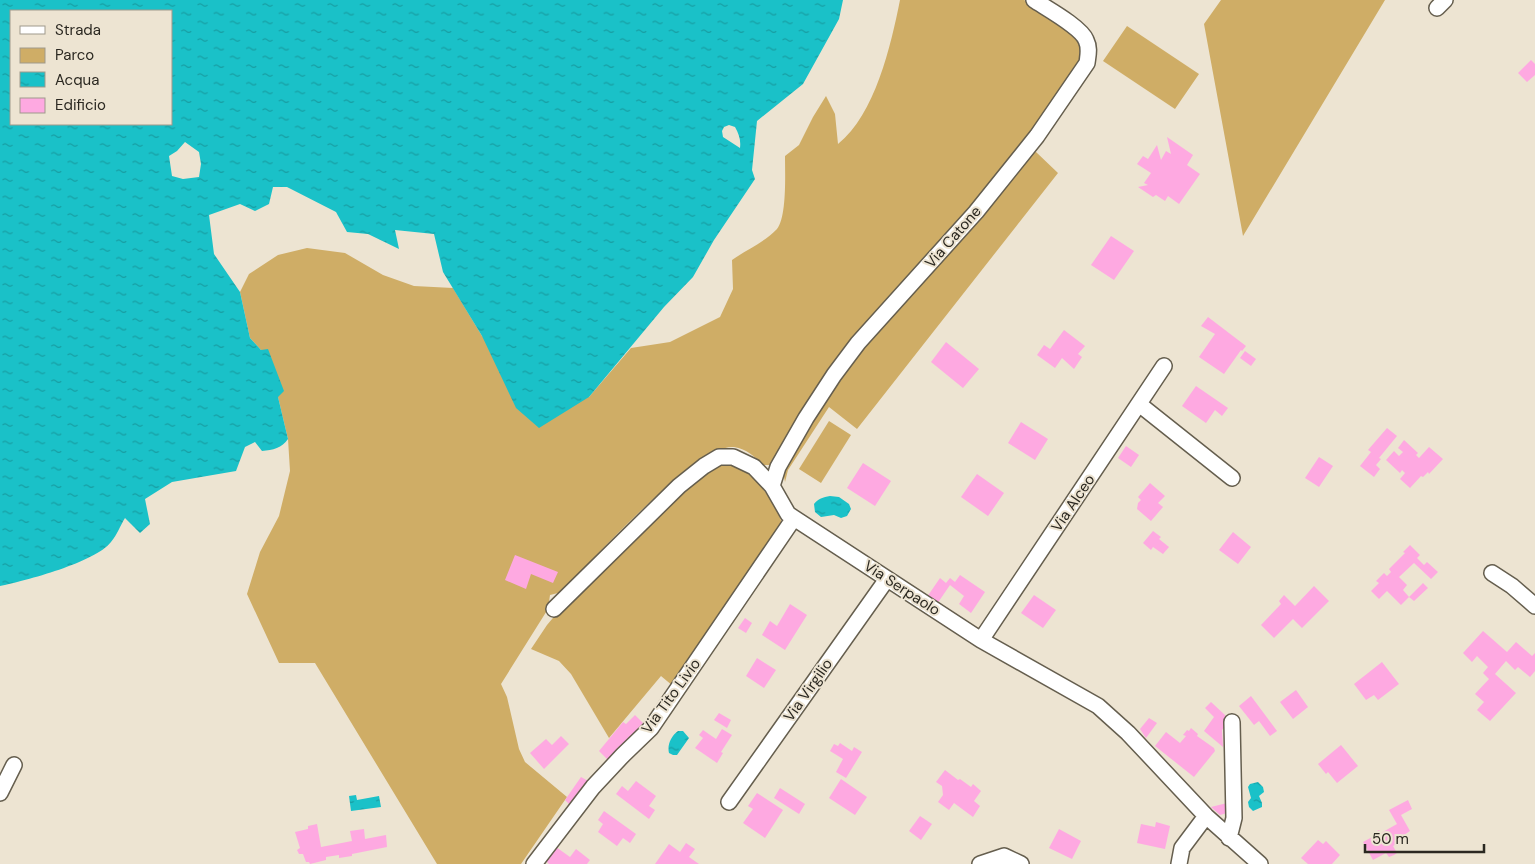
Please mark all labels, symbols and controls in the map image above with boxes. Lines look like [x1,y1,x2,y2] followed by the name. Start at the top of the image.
[10,10,172,125] legend
[55,20,101,40] text: Strada
[55,45,94,65] text: Parco
[55,70,99,90] text: Acqua
[55,95,106,115] text: Edificio
[920,202,986,272] street label: Via Catone
[1047,470,1100,536] street label: Via Alceo
[860,556,944,620] street label: Via Serpaolo
[637,654,705,738] street label: Via Tito Livio
[779,654,837,725] street label: Via Virgilio
[1365,822,1484,854] scale bar
[1372,829,1409,849] text: 50 m

